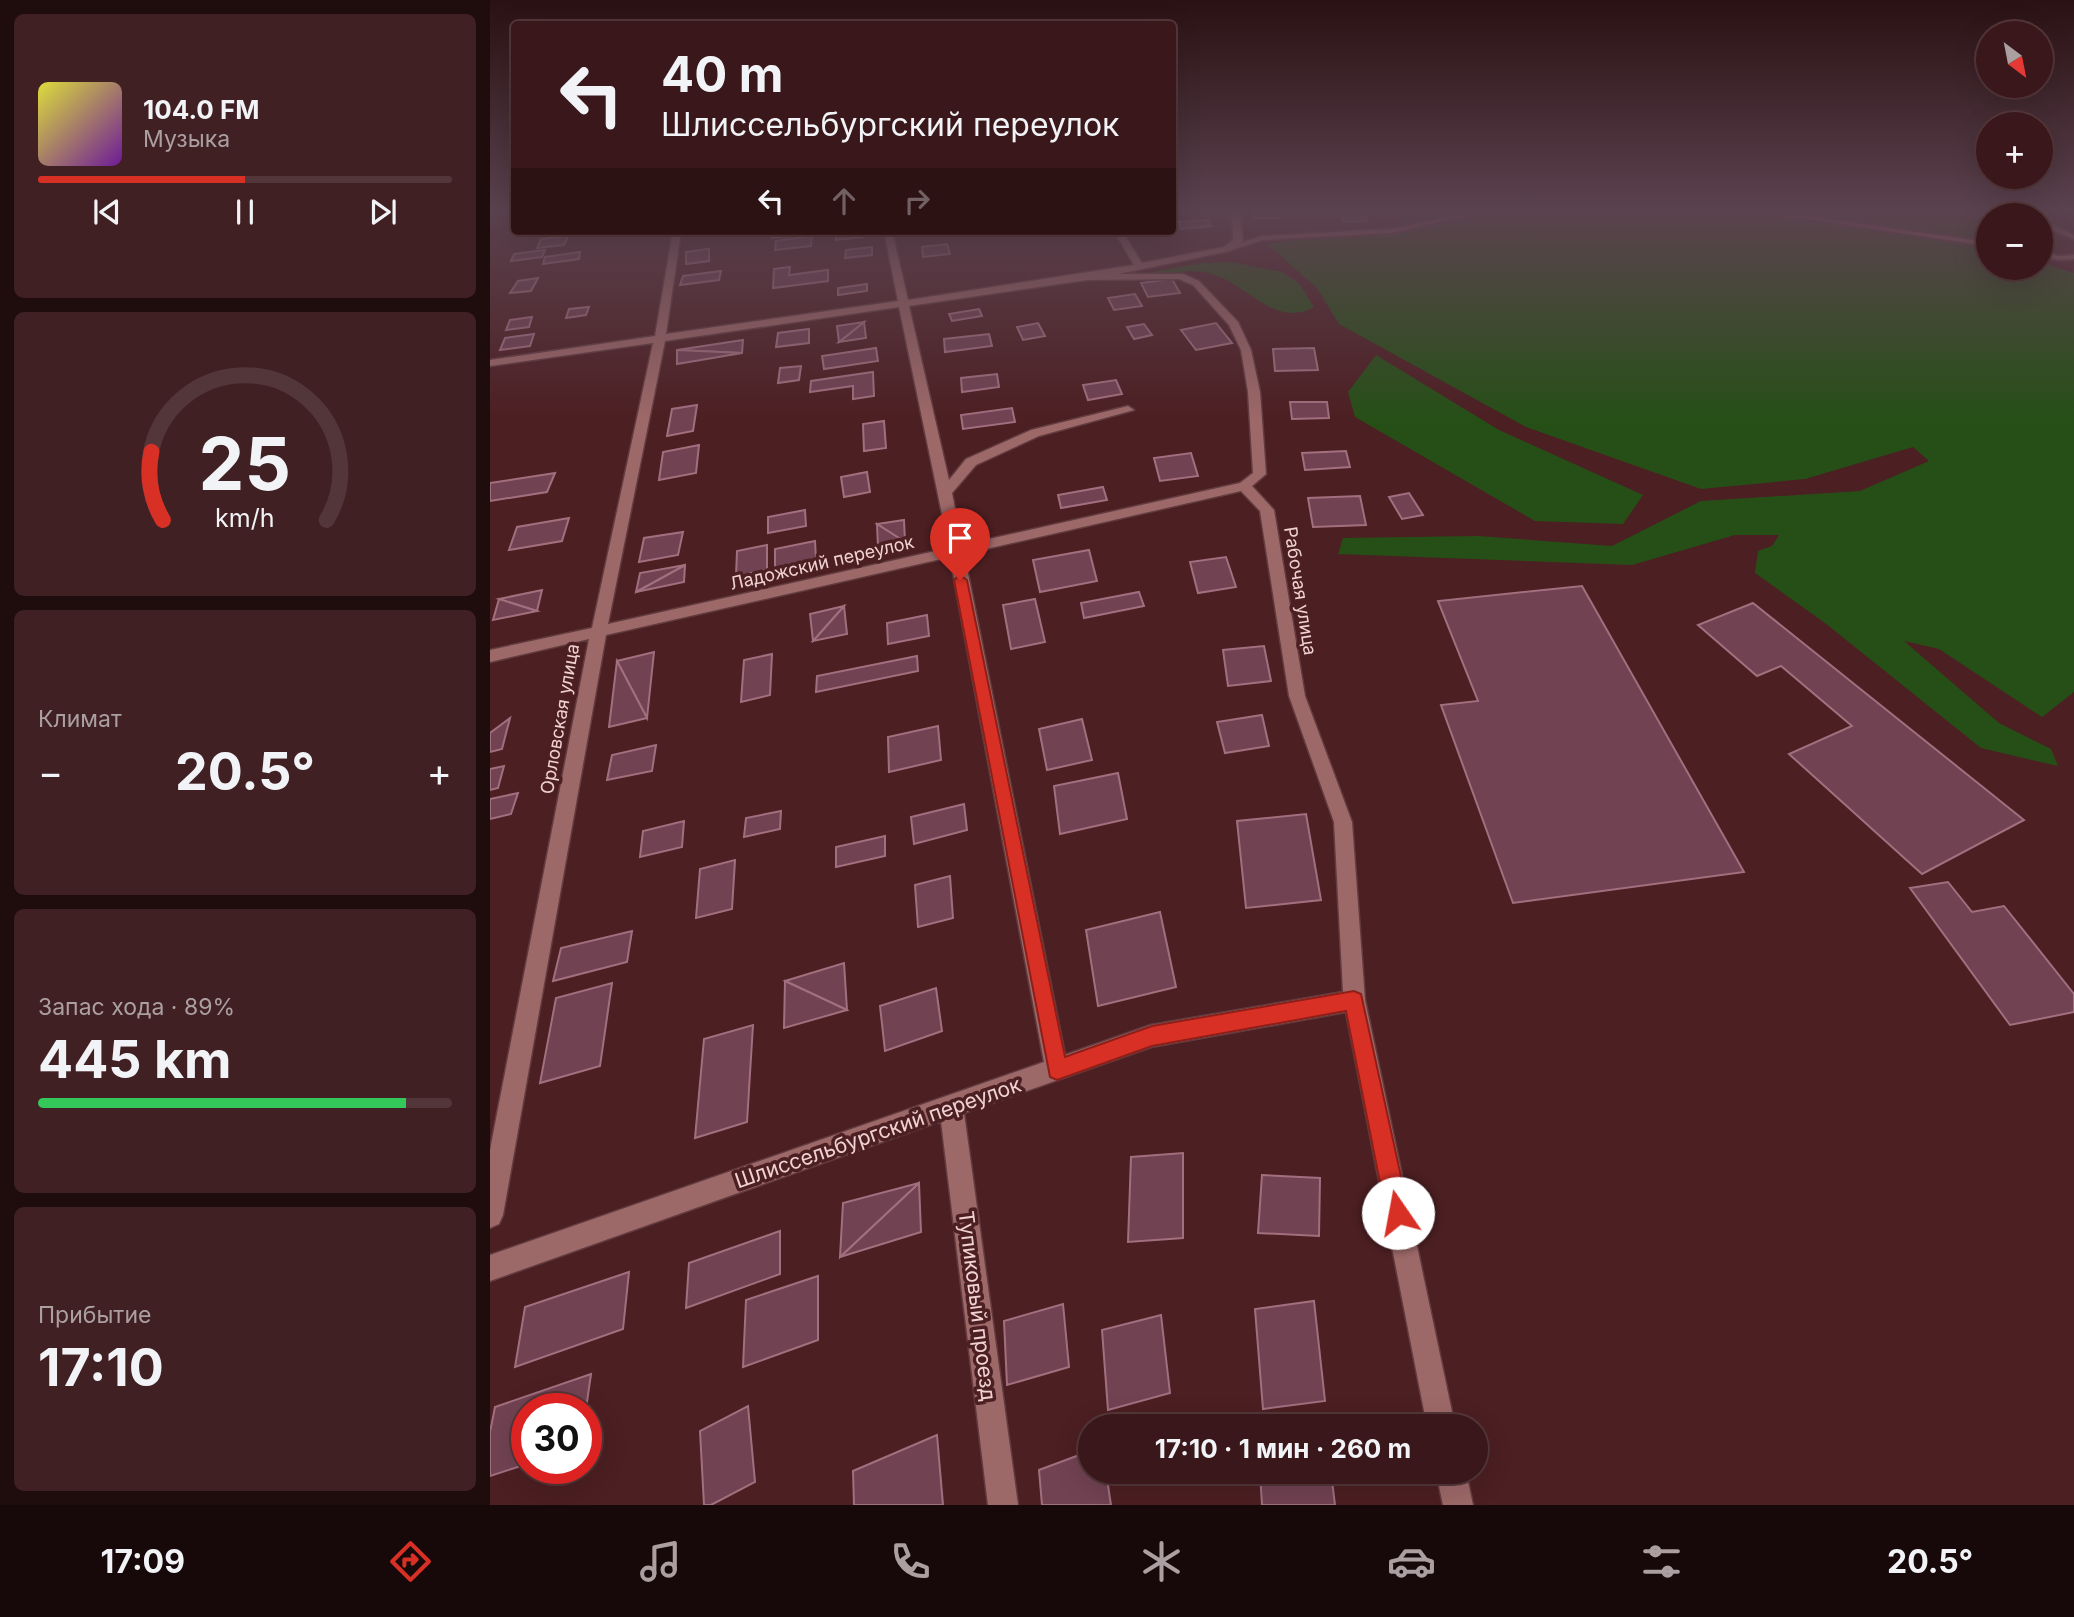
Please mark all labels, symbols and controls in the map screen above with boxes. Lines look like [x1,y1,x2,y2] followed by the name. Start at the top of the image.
[1976,21,2053,98] north arrow
[1976,21,2053,280] map controls
[661,45,784,104] text: 40 m
[546,49,637,140] icon: left
[143,94,260,125] text: 104.0 FM
[661,105,1119,144] text: Шлиссельбургский переулок
[1976,112,2053,189] button: +
[143,125,230,153] text: Музыка
[752,182,790,220] icon: left
[825,182,863,220] icon: ahead
[898,182,936,220] icon: right
[88,193,126,231] icon: previous
[226,193,264,231] icon: pause
[364,193,402,231] icon: next
[1976,203,2053,280] button: −
[199,420,291,509] text: 25
[215,503,275,533] text: km/h
[930,508,990,580] pin
[941,519,979,557] icon: arrive
[1280,525,1321,657] street label: Рабочая улица
[728,531,916,594] street label: Ладожский переулок
[536,642,583,796] street label: Орловская улица
[38,705,122,733] text: Климат
[175,740,315,803] text: 20.5°
[38,749,63,795] text: −
[427,749,452,795] text: +
[38,993,235,1021] text: Запас хода · 89%
[38,1028,232,1091] text: 445 km
[732,1072,1025,1193] street label: Шлиссельбургский переулок
[1361,1176,1435,1250] position arrow
[953,1209,1002,1403] street label: Тупиковый проезд
[38,1301,151,1329] text: Прибытие
[38,1336,164,1399] text: 17:10
[511,1393,602,1484] speed limit sign: 30
[1155,1433,1411,1464] text: 17:10 · 1 мин · 260 m
[386,1537,435,1586] icon: directions
[636,1537,685,1586] icon: music
[886,1537,935,1586] icon: phone
[1137,1537,1186,1586] icon: climate
[1387,1537,1436,1586] icon: car
[1637,1537,1686,1586] icon: filters
[101,1542,185,1581] text: 17:09
[1887,1542,1973,1581] text: 20.5°

